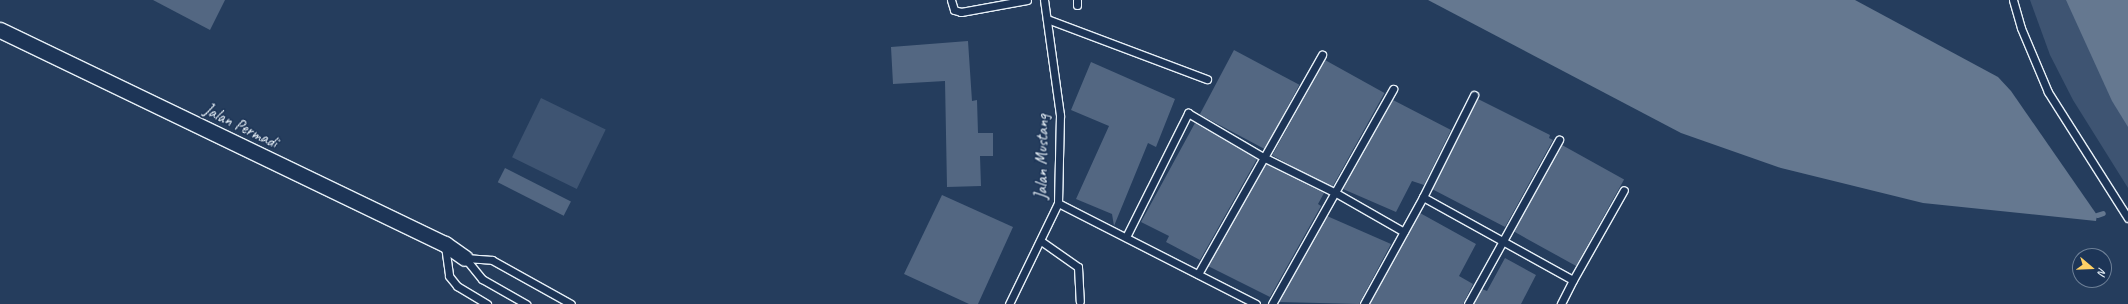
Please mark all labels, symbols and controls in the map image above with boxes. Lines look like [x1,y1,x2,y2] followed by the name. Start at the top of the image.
[200,99,282,153] street label: Jalan Permadi
[1031,115,1053,199] street label: Jalan Mustang
[2072,248,2112,288] north arrow
[2095,266,2110,277] text: N

